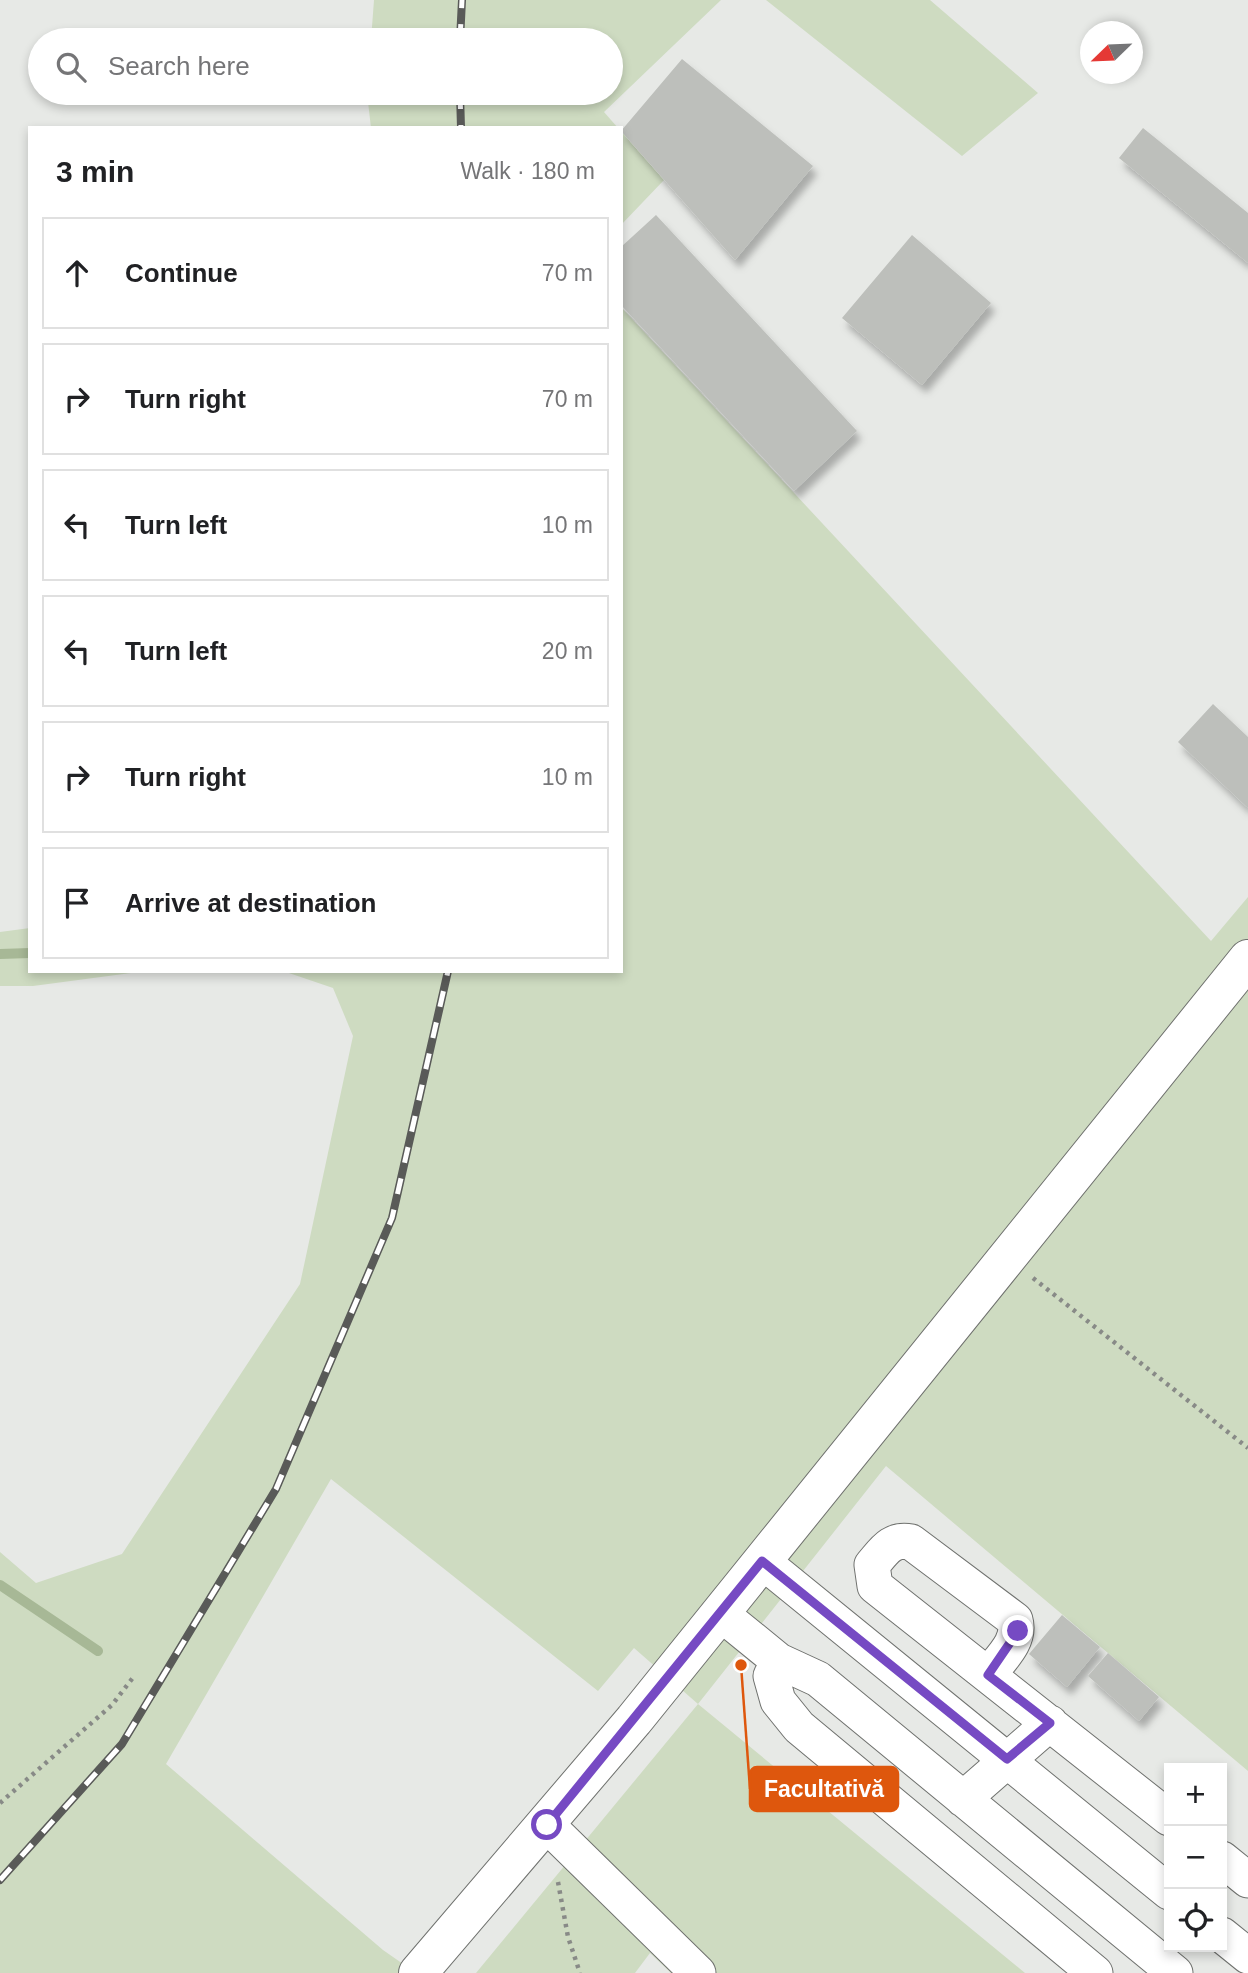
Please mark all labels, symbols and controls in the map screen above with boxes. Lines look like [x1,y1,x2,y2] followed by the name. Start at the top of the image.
[1080,21,1143,84] north arrow
[28,28,623,105] search box
[52,48,90,86] icon: search
[108,51,250,81] text: Search here
[56,155,134,188] text: 3 min
[460,158,595,184] text: Walk · 180 m
[58,254,96,292] icon: ahead
[125,258,238,288] text: Continue
[542,260,593,286] text: 70 m
[58,380,96,418] icon: right
[125,384,246,414] text: Turn right
[542,386,593,412] text: 70 m
[58,506,96,544] icon: left
[125,510,227,540] text: Turn left
[542,512,593,538] text: 10 m
[58,632,96,670] icon: left
[125,636,227,666] text: Turn left
[542,638,593,664] text: 20 m
[58,758,96,796] icon: right
[125,762,246,792] text: Turn right
[542,764,593,790] text: 10 m
[58,884,96,922] icon: arrive
[125,888,376,918] text: Arrive at destination
[1002,1615,1033,1646] route end
[1164,1763,1227,1952] map controls
[1164,1763,1227,1826] button: +
[750,1767,898,1811] callout: Facultativă
[764,1776,884,1802] text: Facultativă
[531,1809,562,1840] route start
[1164,1826,1227,1889] button: −
[1164,1889,1227,1952] button: locate

